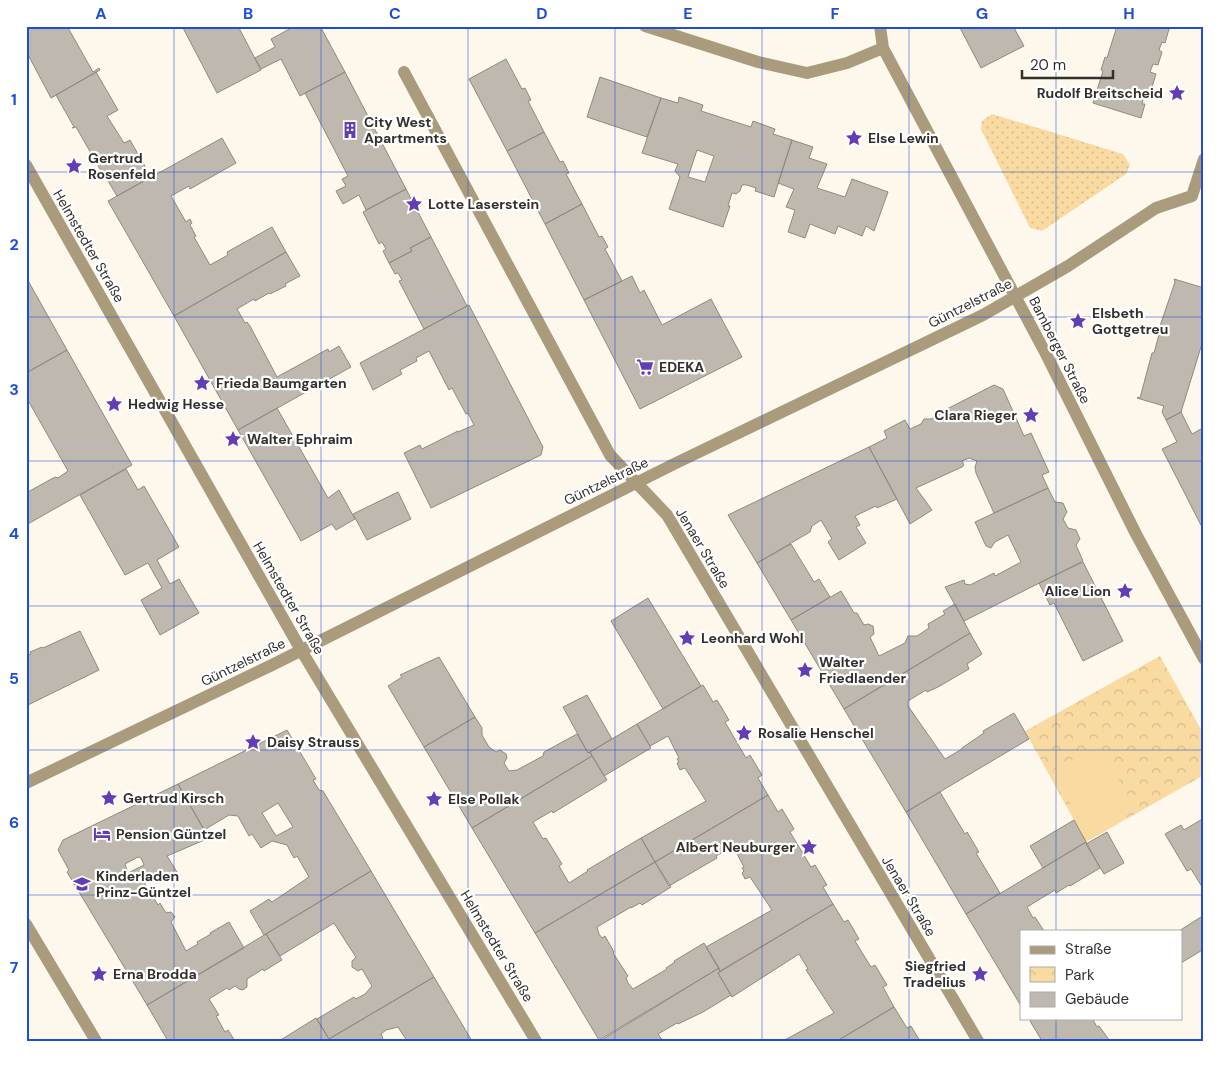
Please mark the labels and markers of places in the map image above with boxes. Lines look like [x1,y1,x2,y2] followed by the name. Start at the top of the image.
[1167,83,1187,103] place icon: Rudolf Breitscheid
[1037,84,1163,102] place label: Rudolf Breitscheid
[364,113,447,147] place label: City West Apartments
[340,120,360,140] building icon: City West Apartments
[844,128,864,148] place icon: Else Lewin
[868,129,939,147] place label: Else Lewin
[88,149,156,183] place label: Gertrud Rosenfeld
[64,156,84,176] place icon: Gertrud Rosenfeld
[404,194,424,214] place icon: Lotte Laserstein
[428,195,539,213] place label: Lotte Laserstein
[1092,304,1168,338] place label: Elsbeth Gottgetreu
[1068,311,1088,331] place icon: Elsbeth Gottgetreu
[635,357,655,377] supermarket icon: EDEKA
[659,358,704,376] place label: EDEKA
[192,373,212,393] place icon: Frieda Baumgarten
[216,374,347,392] place label: Frieda Baumgarten
[104,394,124,414] place icon: Hedwig Hesse
[128,395,224,413] place label: Hedwig Hesse
[1021,405,1041,425] place icon: Clara Rieger
[934,406,1017,424] place label: Clara Rieger
[223,429,243,449] place icon: Walter Ephraim
[247,430,353,448] place label: Walter Ephraim
[1115,581,1135,601] place icon: Alice Lion
[1044,582,1111,600] place label: Alice Lion
[677,628,697,648] place icon: Leonhard Wohl
[701,629,803,647] place label: Leonhard Wohl
[819,653,907,687] place label: Walter Friedlaender
[795,660,815,680] place icon: Walter Friedlaender
[734,723,754,743] place icon: Rosalie Henschel
[758,724,874,742] place label: Rosalie Henschel
[243,732,263,752] place icon: Daisy Strauss
[267,733,360,751] place label: Daisy Strauss
[99,788,119,808] place icon: Gertrud Kirsch
[123,789,224,807] place label: Gertrud Kirsch
[424,789,444,809] place icon: Else Pollak
[448,790,520,808] place label: Else Pollak
[92,824,112,844] hotel icon: Pension Güntzel
[116,825,226,843] place label: Pension Güntzel
[799,837,819,857] place icon: Albert Neuburger
[676,838,795,856] place label: Albert Neuburger
[96,867,191,901] place label: Kinderladen Prinz-Güntzel
[72,874,92,894] school or university icon: Kinderladen Prinz-Güntzel
[903,957,966,991] place label: Siegfried Tradelius
[89,964,109,984] place icon: Erna Brodda
[970,964,990,984] place icon: Siegfried Tradelius
[113,965,197,983] place label: Erna Brodda

